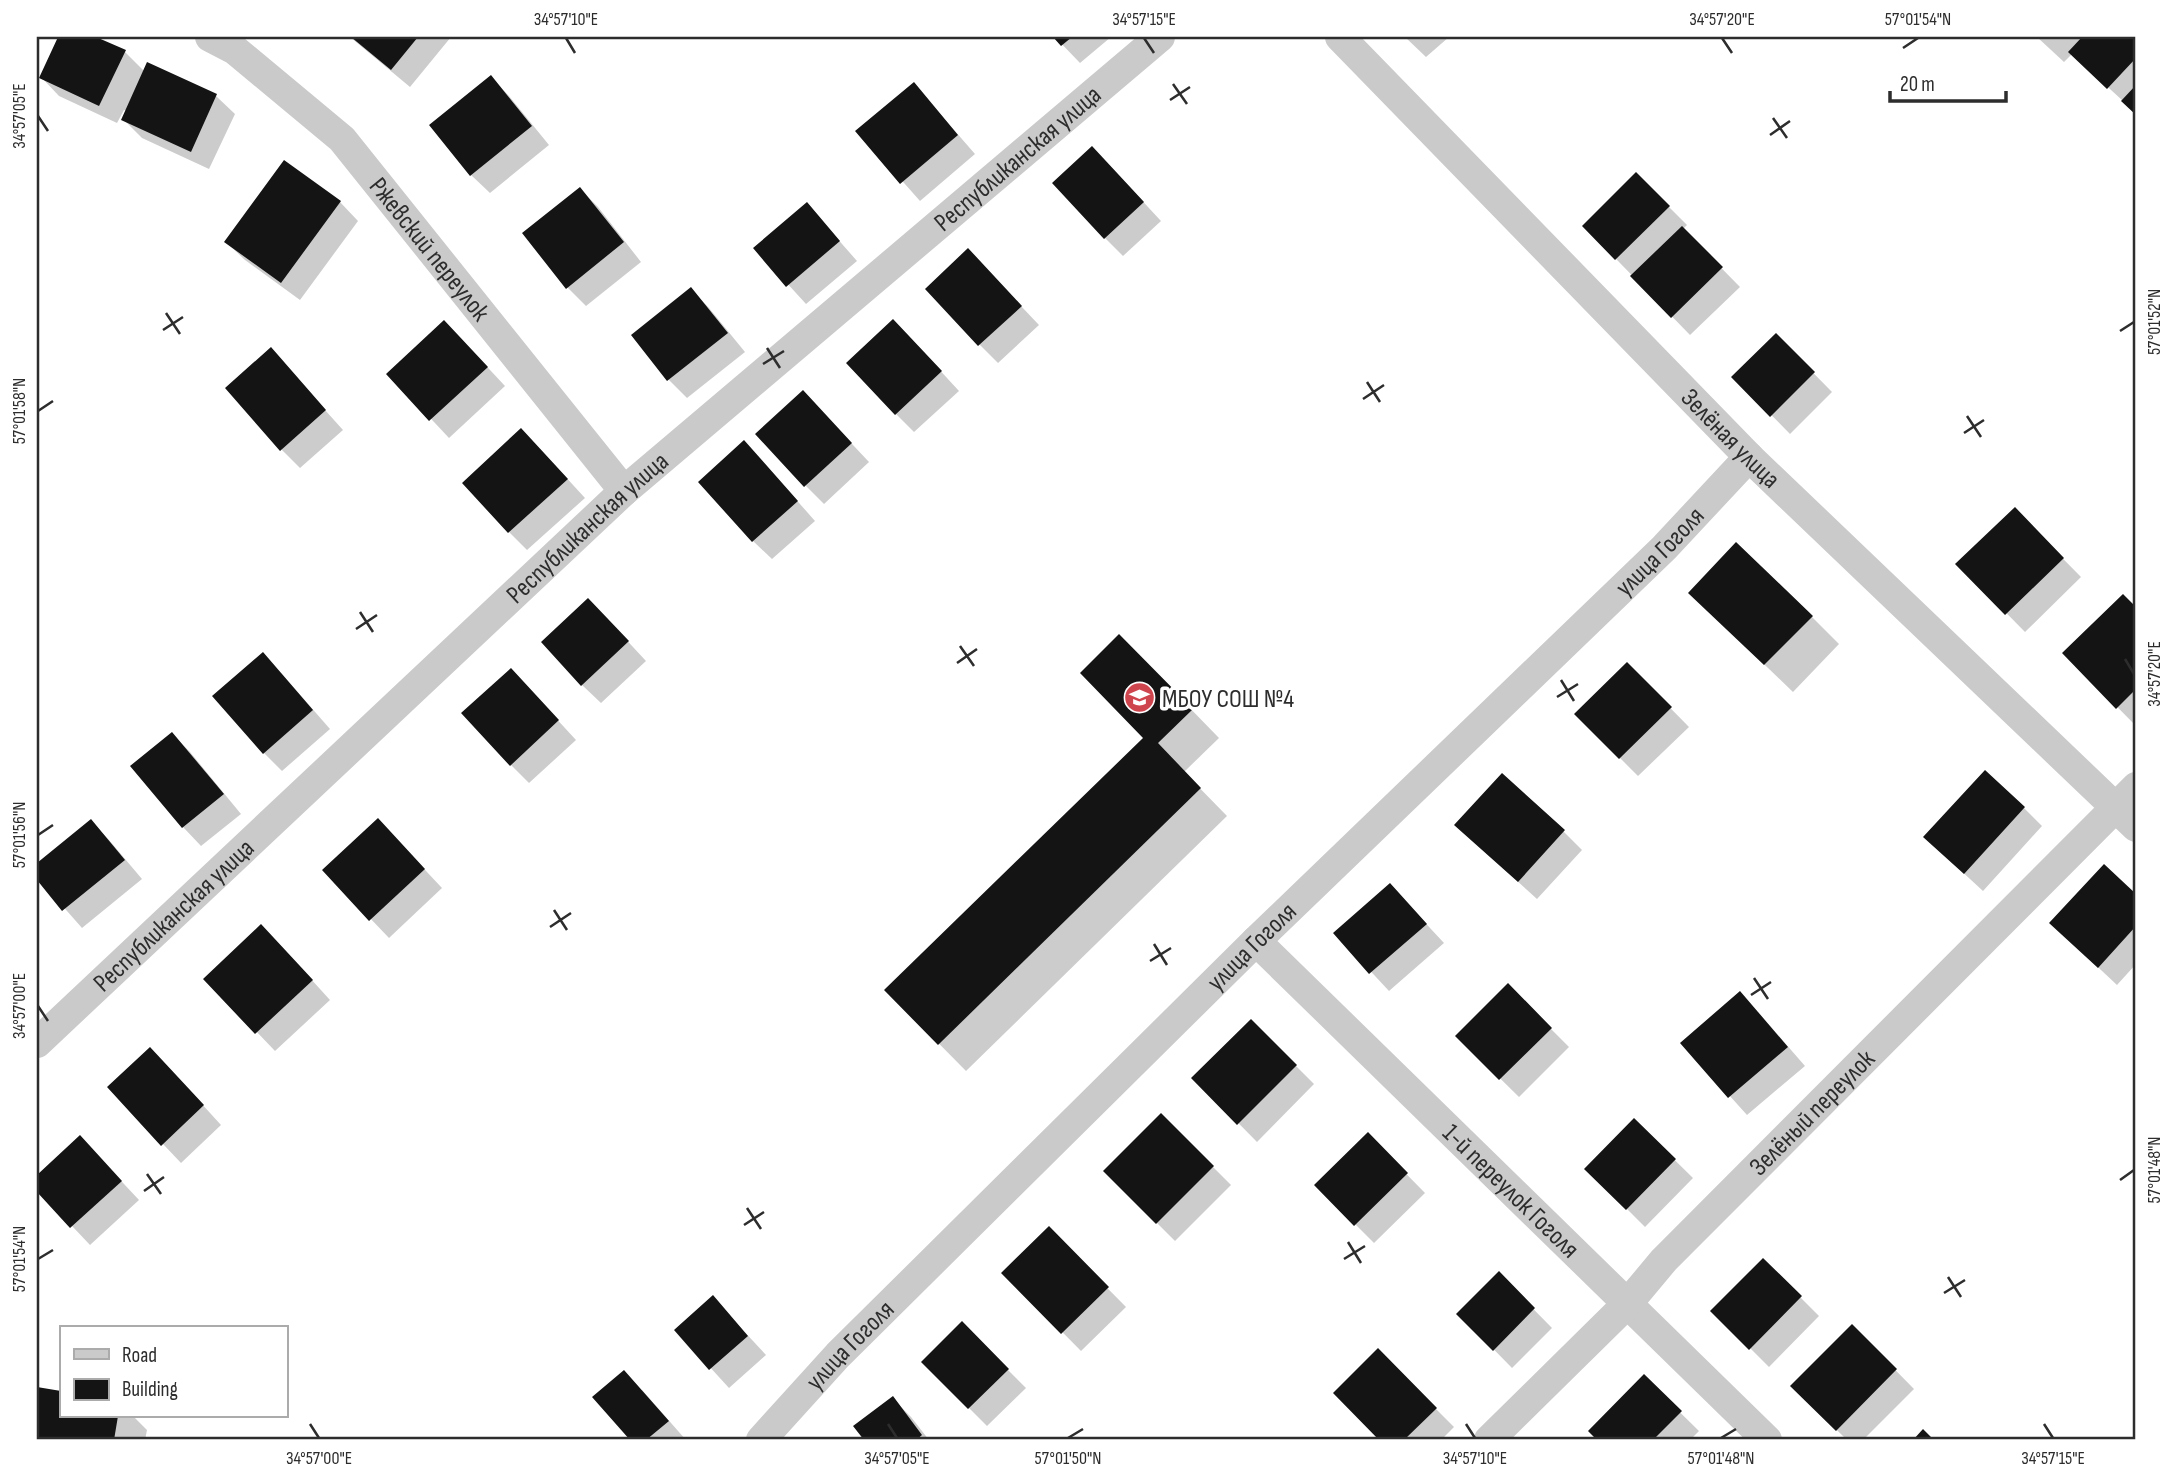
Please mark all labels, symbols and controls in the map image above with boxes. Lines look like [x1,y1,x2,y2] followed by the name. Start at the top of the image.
[534,9,598,30] text: 34°57'10"E
[1112,9,1176,30] text: 34°57'15"E
[1689,9,1755,30] text: 34°57'20"E
[1885,9,1951,30] text: 57°01'54"N
[1890,60,2005,104] scale bar
[1900,72,1935,97] text: 20 m
[928,80,1108,239] street label: Республиканская улица
[9,83,30,149] text: 34°57'05"E
[362,172,496,328] street label: Ржевский переулок
[2144,289,2165,355] text: 57°01'52"N
[9,378,30,444] text: 57°01'58"N
[1674,383,1786,495] street label: Зелёная улица
[501,446,675,611] street label: Республиканская улица
[1610,501,1711,603] street label: улица Гоголя
[2144,641,2165,707] text: 34°57'20"E
[1122,681,1156,715] school or university icon: МБОУ СОШ №4
[1162,684,1294,715] place label: МБОУ СОШ №4
[9,802,30,868] text: 57°01'56"N
[87,833,261,999] street label: Республиканская улица
[1201,897,1304,998] street label: улица Гоголя
[9,973,30,1039] text: 34°57'00"E
[1743,1044,1882,1183] street label: Зелёный переулок
[1436,1118,1585,1265] street label: 1-й переулок Гоголя
[2144,1137,2165,1203] text: 57°01'48"N
[9,1226,30,1292] text: 57°01'54"N
[800,1294,901,1397] street label: улица Гоголя
[60,1326,287,1418] legend
[122,1343,157,1368] text: Road
[122,1377,178,1402] text: Building
[286,1448,352,1469] text: 34°57'00"E
[864,1448,930,1469] text: 34°57'05"E
[1035,1448,1101,1469] text: 57°01'50"N
[1443,1448,1507,1469] text: 34°57'10"E
[1688,1448,1754,1469] text: 57°01'48"N
[2021,1448,2085,1469] text: 34°57'15"E

